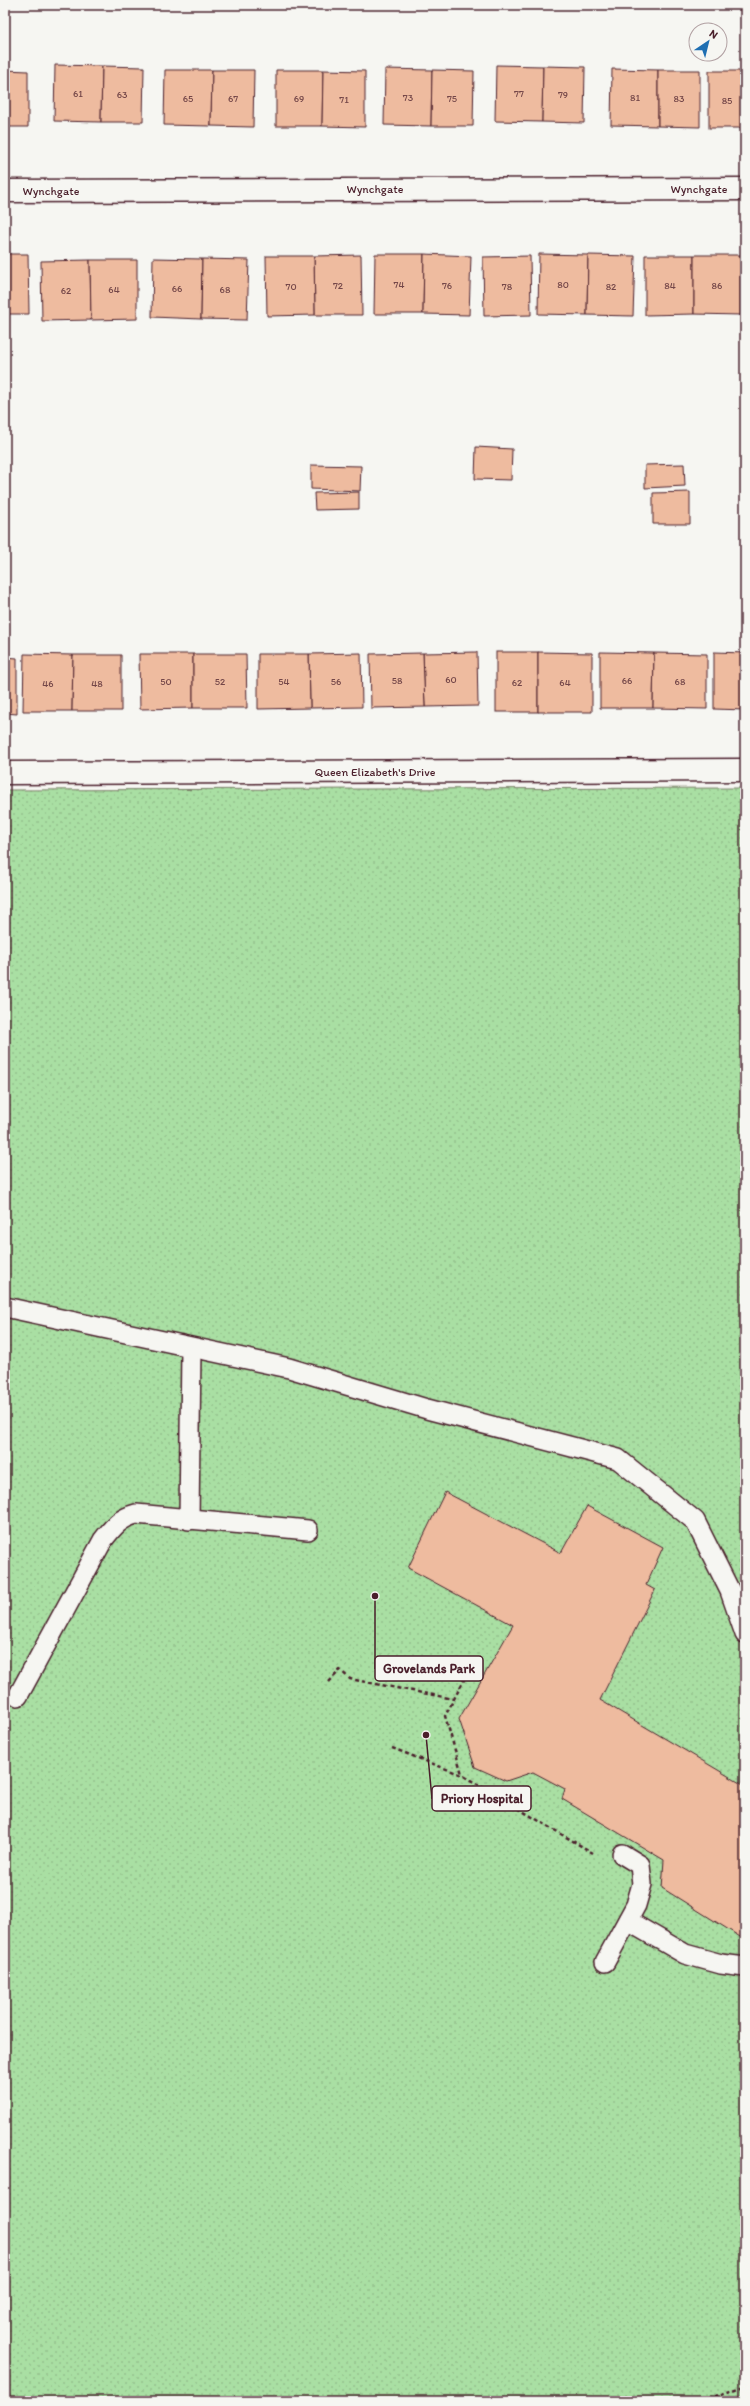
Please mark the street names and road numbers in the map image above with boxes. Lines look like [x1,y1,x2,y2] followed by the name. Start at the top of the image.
[347,182,404,196] street label: Wynchgate
[671,182,728,196] street label: Wynchgate
[23,184,80,198] street label: Wynchgate
[315,765,436,779] street label: Queen Elizabeth's Drive

